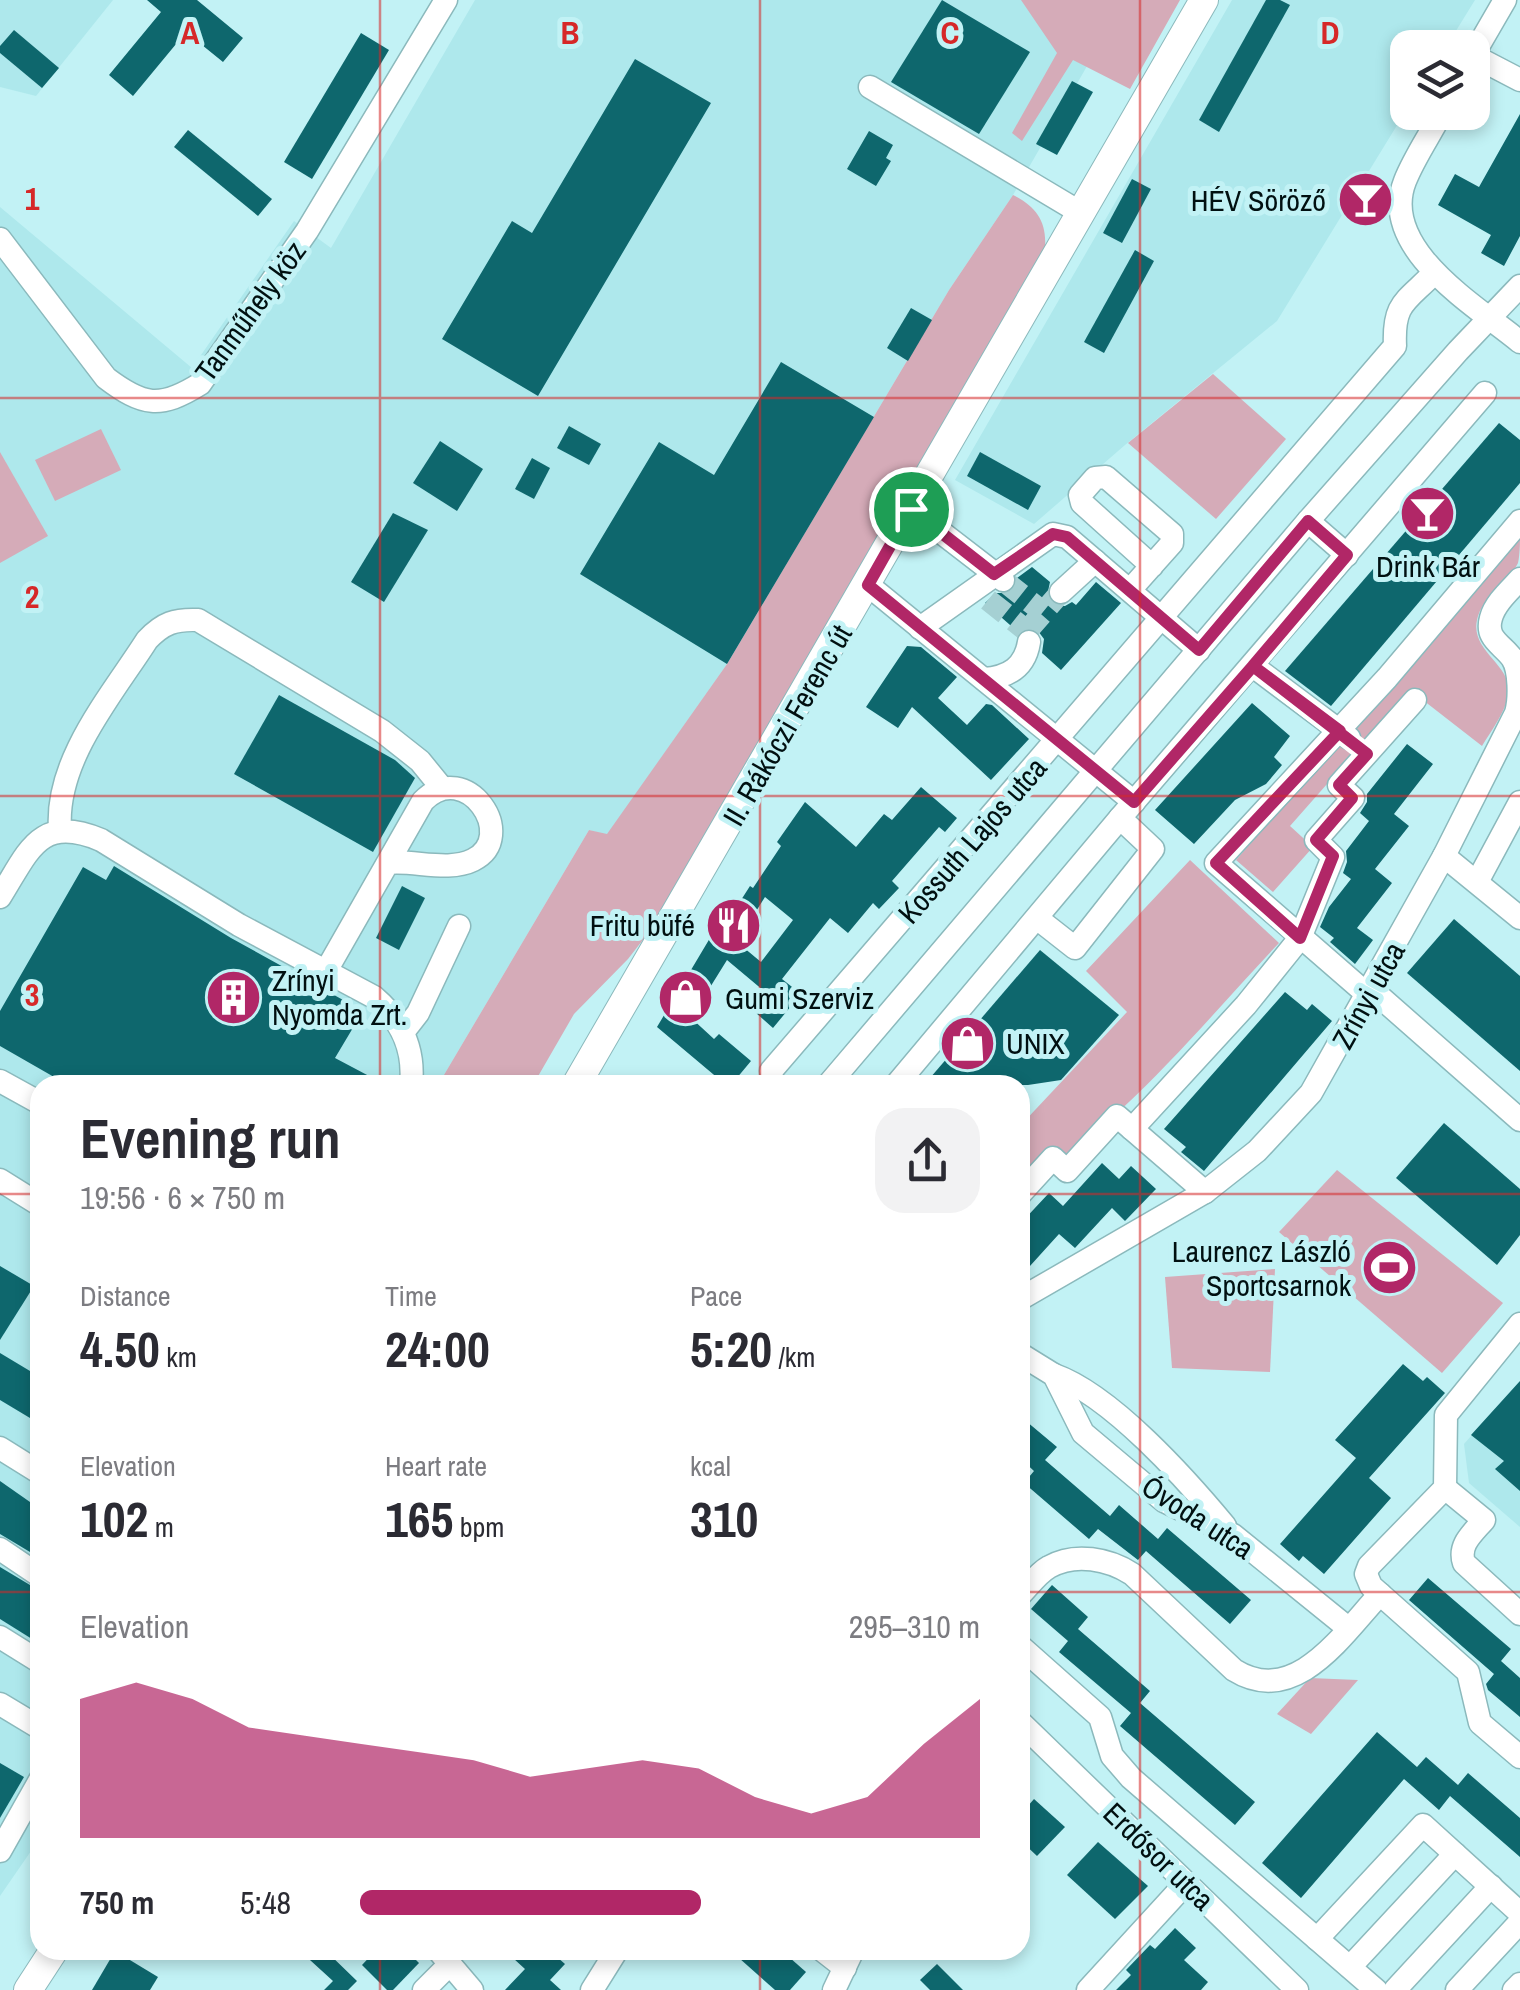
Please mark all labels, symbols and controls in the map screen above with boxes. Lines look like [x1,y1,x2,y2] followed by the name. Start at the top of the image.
[181,11,200,54] text: A
[561,11,579,54] text: B
[941,11,959,54] text: C
[1321,11,1339,54] text: D
[1390,30,1490,130] map controls
[1390,30,1490,130] button: layers
[1335,170,1395,230] bar icon: HÉV Söröző
[25,177,40,220] text: 1
[1191,180,1326,220] place label: HÉV Söröző
[185,233,315,389] street label: Tanműhely köz
[869,467,954,552] pin
[884,482,939,537] icon: arrive
[1398,483,1458,543] bar icon: Drink Bár
[1376,546,1481,586] place label: Drink Bár
[25,575,39,618] text: 2
[713,617,861,833] street label: II. Rákóczi Ferenc út
[889,748,1055,932] street label: Kossuth Lajos utca
[704,895,764,955] restaurant icon: Fritu büfé
[590,905,695,945] place label: Fritu büfé
[1322,934,1414,1056] street label: Zrínyi utca
[272,960,407,1034] place label: Zrínyi Nyomda Zrt.
[203,967,263,1027] building icon: Zrínyi Nyomda Zrt.
[656,968,716,1028] shop icon: Gumi Szerviz
[25,973,39,1016] text: 3
[725,978,874,1018] place label: Gumi Szerviz
[937,1013,997,1073] shop icon: UNIX
[1006,1023,1065,1063] place label: UNIX
[80,1101,341,1175] text: Evening run
[875,1108,980,1213] button: share
[80,1176,285,1219] text: 19:56 · 6 × 750 m
[1172,1231,1352,1305] place label: Laurencz László Sportcsarnok
[1360,1238,1420,1298] sports icon: Laurencz László Sportcsarnok
[80,1277,171,1315] text: Distance
[385,1277,437,1315] text: Time
[690,1277,742,1315] text: Pace
[80,1315,160,1383] text: 4.50
[385,1315,490,1383] text: 24:00
[690,1315,772,1383] text: 5:20
[160,1338,197,1376] text: km
[772,1338,815,1376] text: /km
[80,1447,176,1485] text: Elevation
[385,1447,487,1485] text: Heart rate
[690,1447,731,1485] text: kcal
[1134,1466,1262,1568] street label: Óvoda utca
[80,1485,148,1553] text: 102
[385,1485,453,1553] text: 165
[690,1485,758,1553] text: 310
[148,1508,174,1546] text: m
[453,1508,504,1546] text: bpm
[80,1605,189,1648] text: Elevation
[849,1605,980,1648] text: 295–310 m
[1095,1793,1223,1919] street label: Erdősor utca
[80,1881,154,1924] text: 750 m
[240,1881,291,1924] text: 5:48

